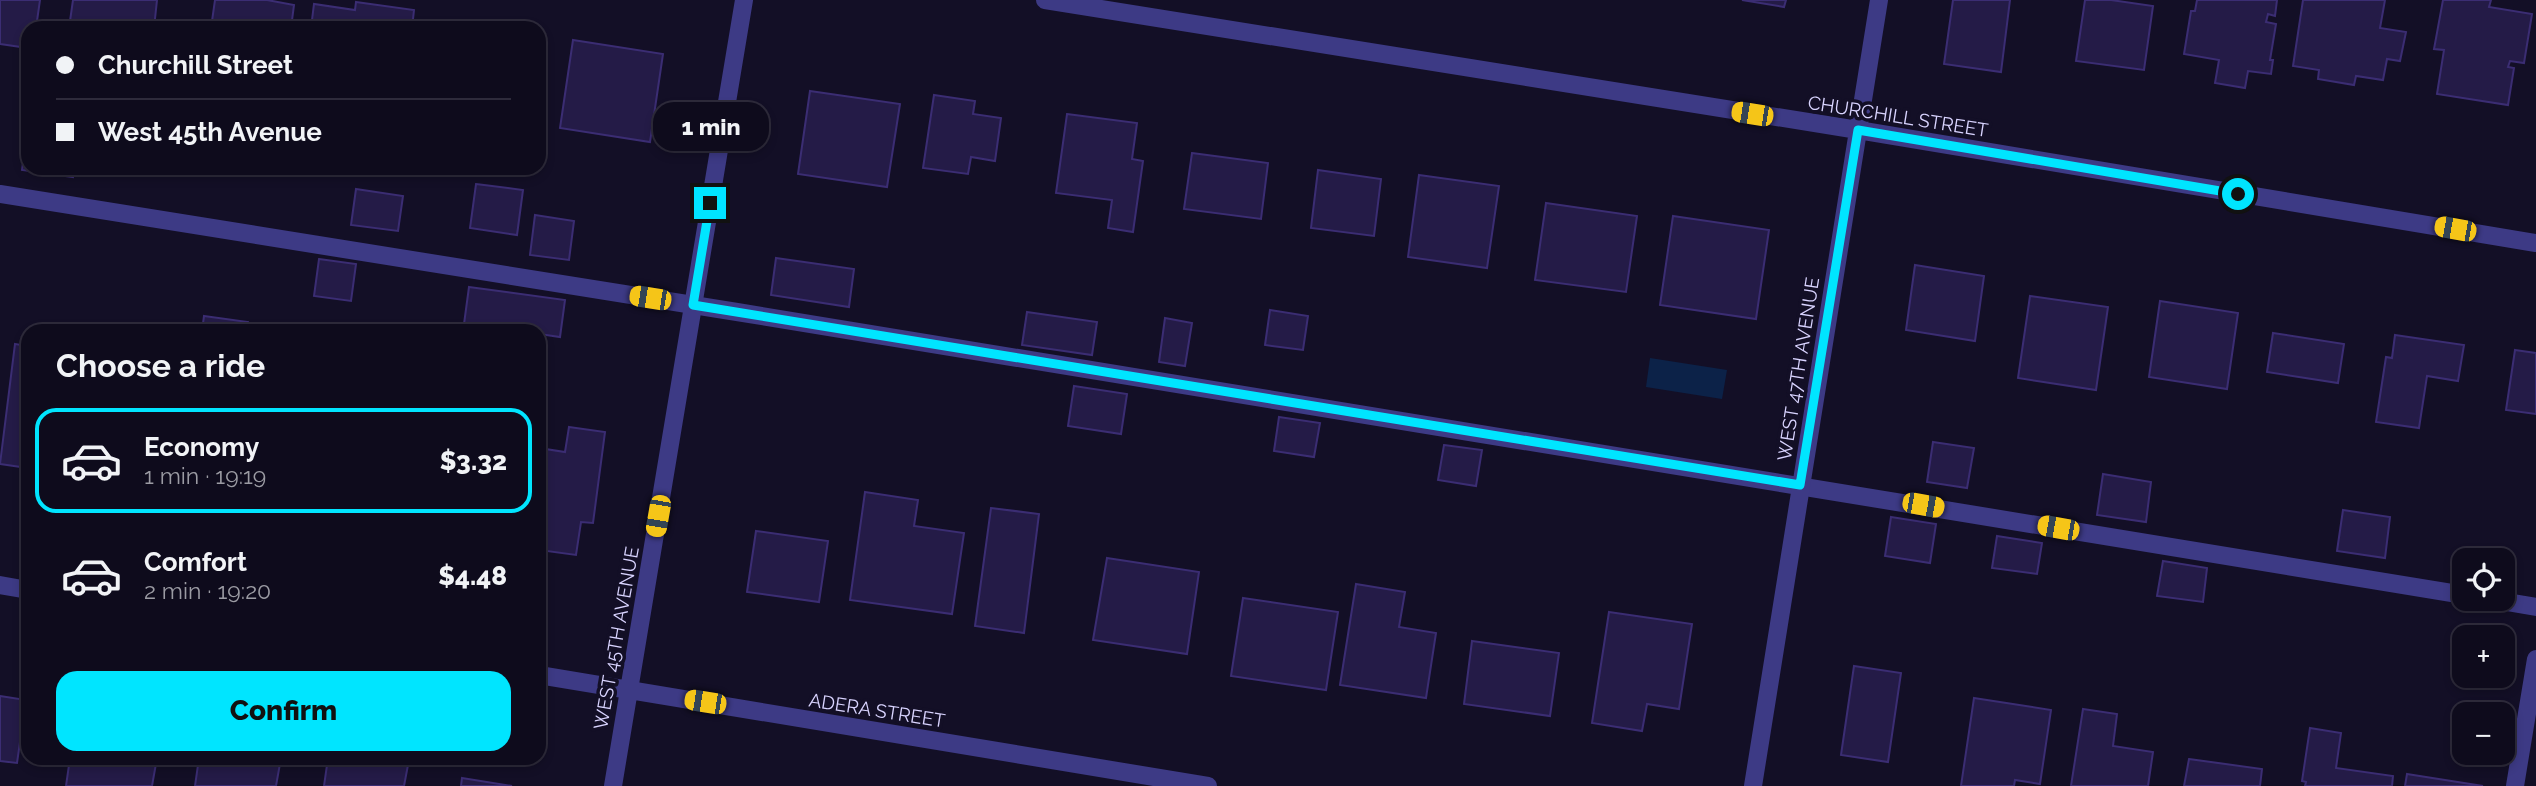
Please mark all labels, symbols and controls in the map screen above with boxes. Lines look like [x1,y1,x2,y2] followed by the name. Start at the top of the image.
[98,50,293,80] text: Churchill Street
[1806,91,1990,141] street label: CHURCHILL STREET
[1730,100,1775,128] car
[652,102,768,150] callout: 1 min
[681,113,741,140] text: 1 min
[98,117,322,147] text: West 45th Avenue
[2222,178,2254,210] route start
[694,187,726,219] route end
[2433,215,2478,243] car
[1773,276,1823,462] street label: WEST 47TH AVENUE
[628,284,673,312] car
[56,347,265,384] text: Choose a ride
[60,429,123,492] icon: car
[144,432,259,462] text: Economy
[440,446,507,476] text: $3.32
[144,462,266,489] text: 1 min · 19:19
[1901,491,1946,519] car
[645,493,672,539] car
[2036,514,2081,542] car
[60,544,123,607] icon: car
[589,545,643,731] street label: WEST 45TH AVENUE
[144,547,247,577] text: Comfort
[2452,548,2515,765] map controls
[2452,548,2515,611] button: locate
[438,561,507,591] text: $4.48
[144,577,271,604] text: 2 min · 19:20
[2452,625,2515,688] button: +
[56,671,511,751] button: Confirm
[683,688,728,716] car
[807,688,947,732] street label: ADERA STREET
[2452,702,2515,765] button: −

